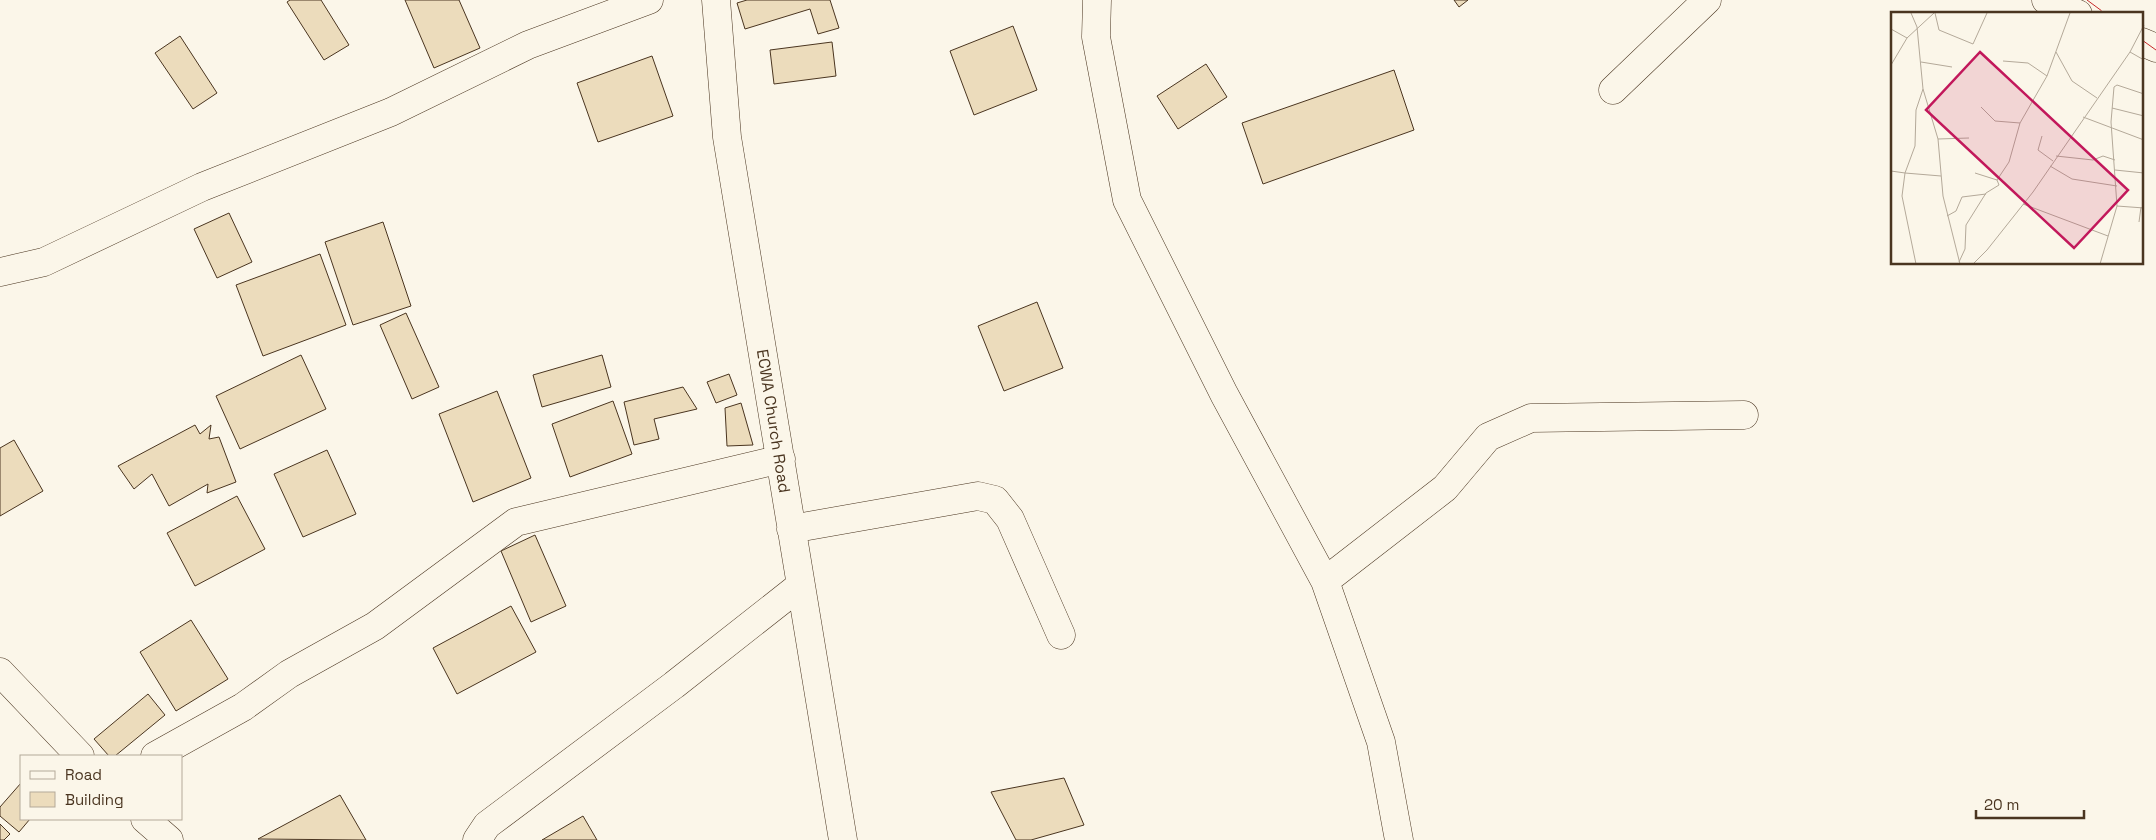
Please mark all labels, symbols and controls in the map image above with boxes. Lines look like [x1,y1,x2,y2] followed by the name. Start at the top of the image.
[1891,12,2144,265] inset map
[752,348,795,494] street label: ECWA Church Road
[20,755,182,820] legend
[65,765,102,784] text: Road
[1976,788,2084,820] scale bar
[65,790,124,809] text: Building
[1984,795,2019,814] text: 20 m

